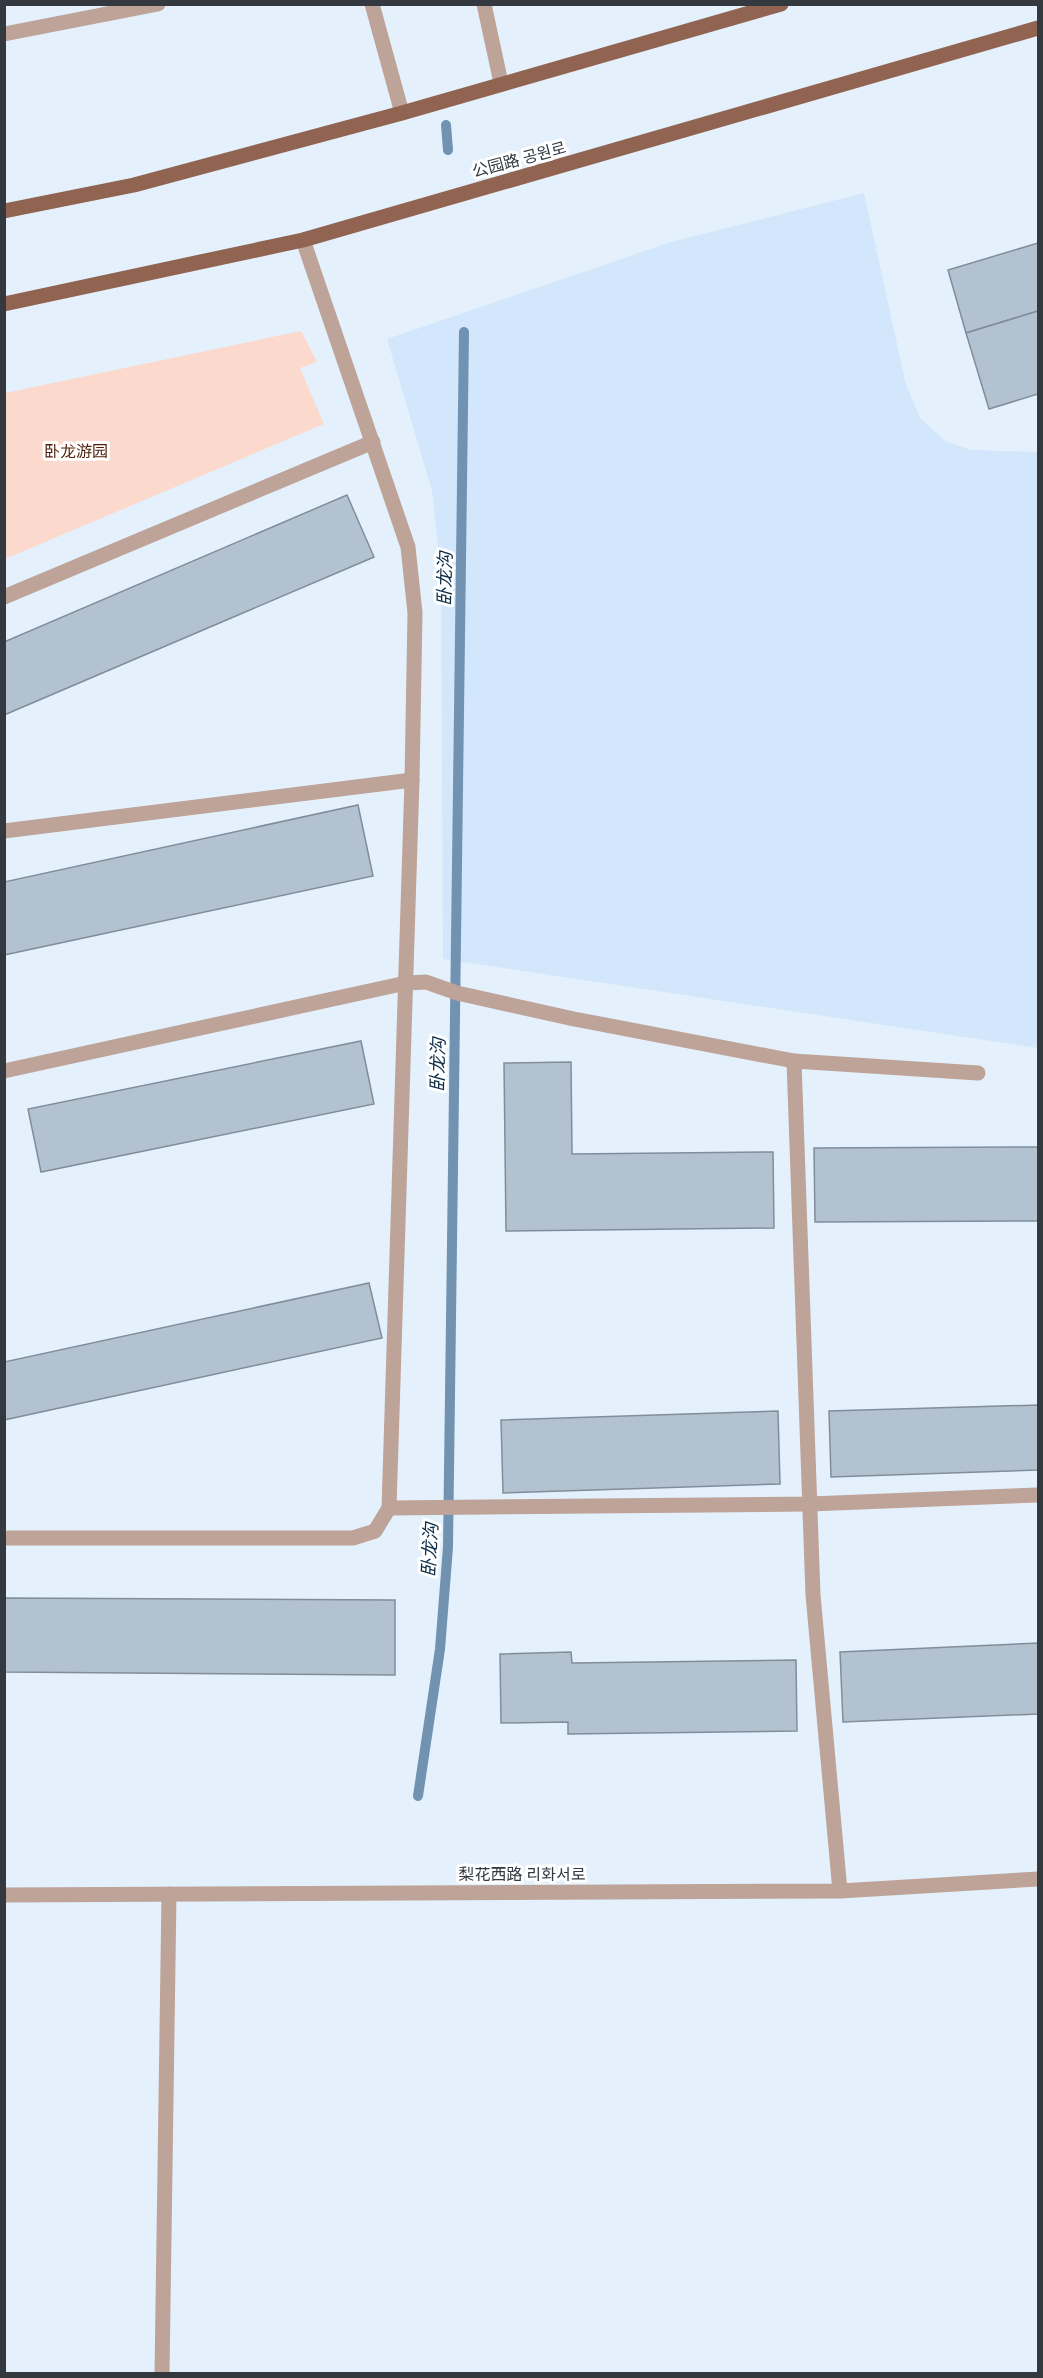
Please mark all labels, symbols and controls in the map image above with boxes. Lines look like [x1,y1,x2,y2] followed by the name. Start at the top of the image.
[470,137,569,183] street label: 公园路 공원로
[44,441,108,463] park label: 卧龙游园
[433,550,458,606] water label: 卧龙沟
[426,1036,451,1092] water label: 卧龙沟
[417,1520,444,1578] water label: 卧龙沟
[459,1864,586,1886] street label: 梨花西路 리화서로

